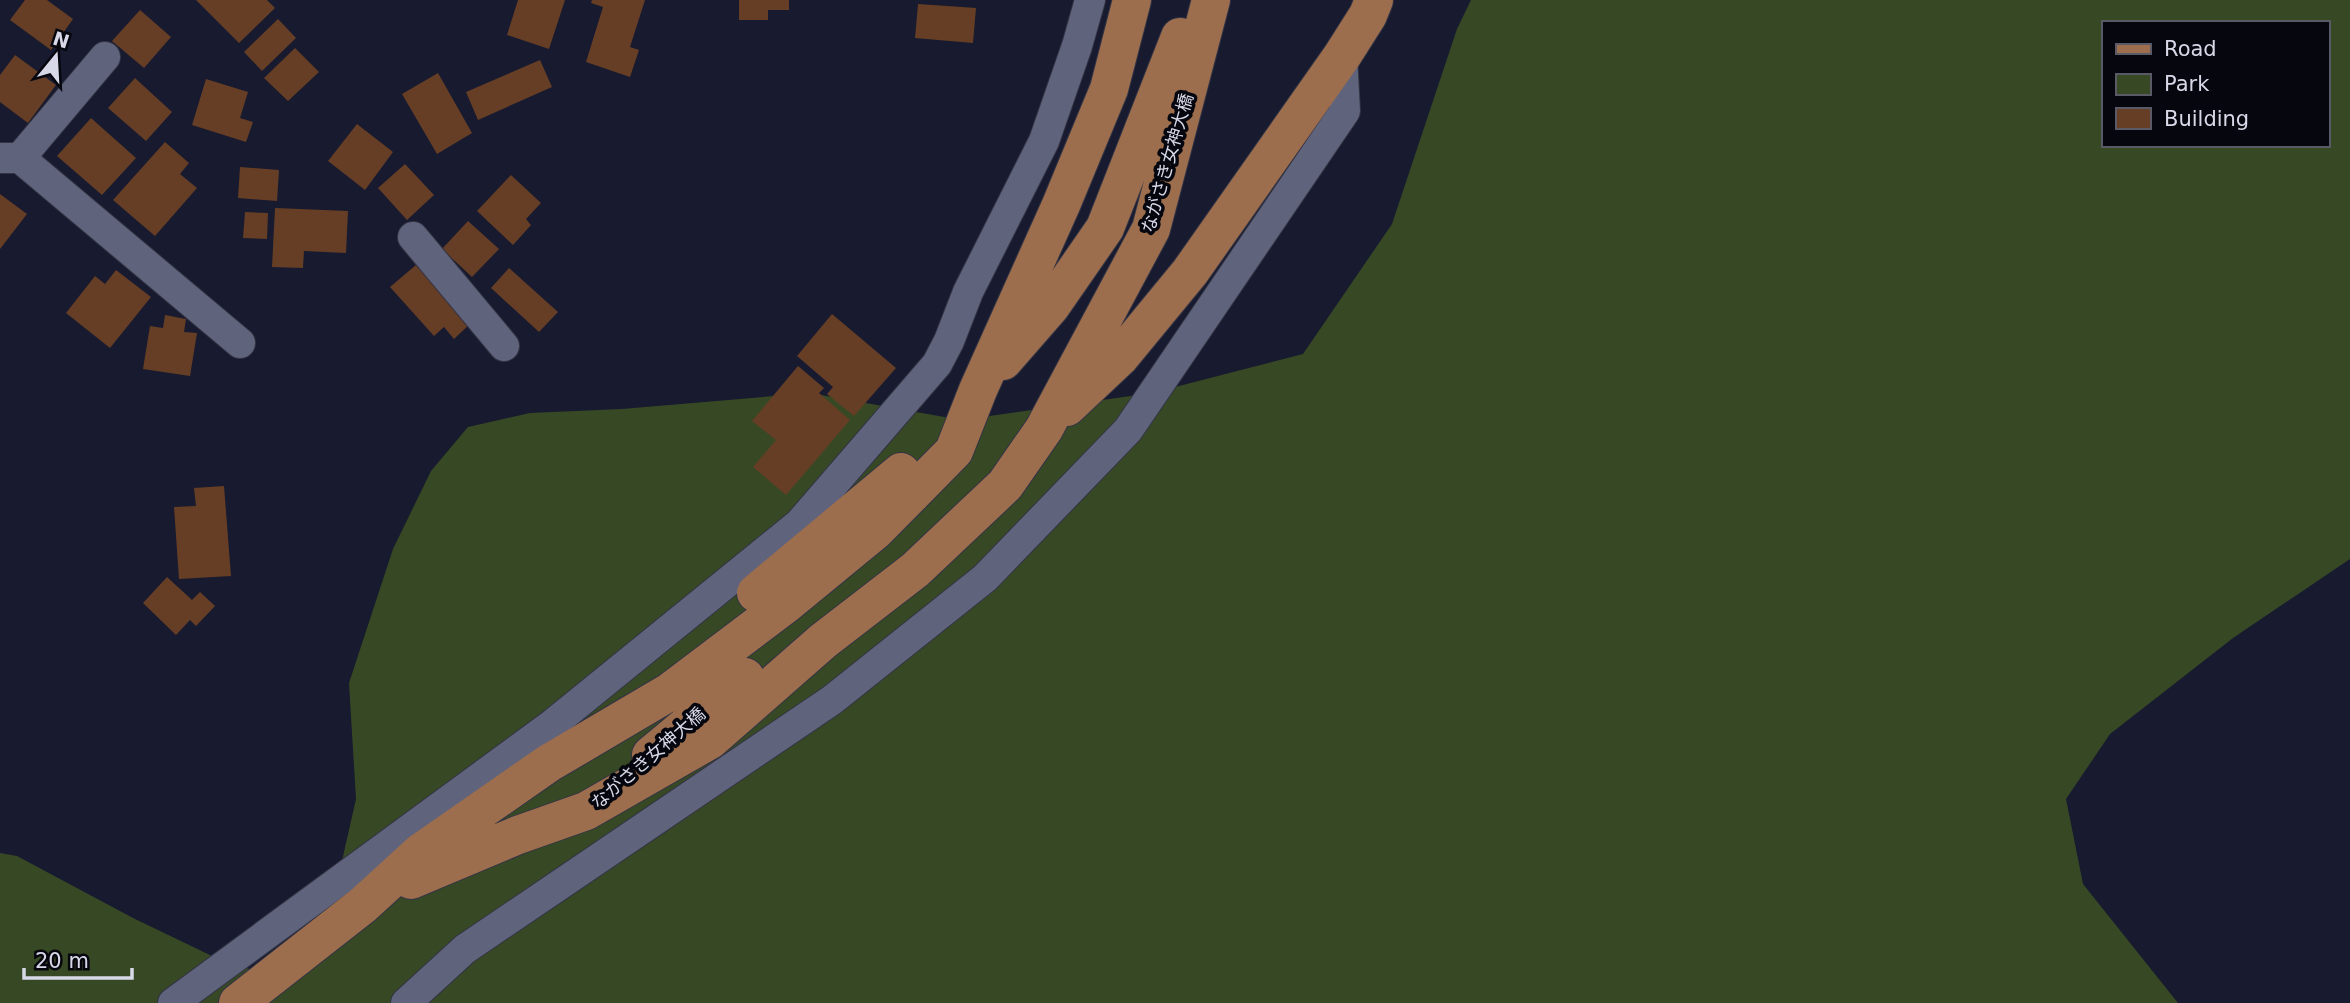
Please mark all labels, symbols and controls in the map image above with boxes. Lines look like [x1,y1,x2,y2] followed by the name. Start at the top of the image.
[21,21,91,91] north arrow
[2102,21,2329,147] legend
[50,27,72,53] text: N
[2164,37,2217,61] text: Road
[2164,72,2210,96] text: Park
[1137,91,1197,235] street label: ながさき女神大橋
[2164,107,2249,131] text: Building
[587,703,709,813] street label: ながさき女神大橋
[24,936,133,980] scale bar
[35,949,89,973] text: 20 m

